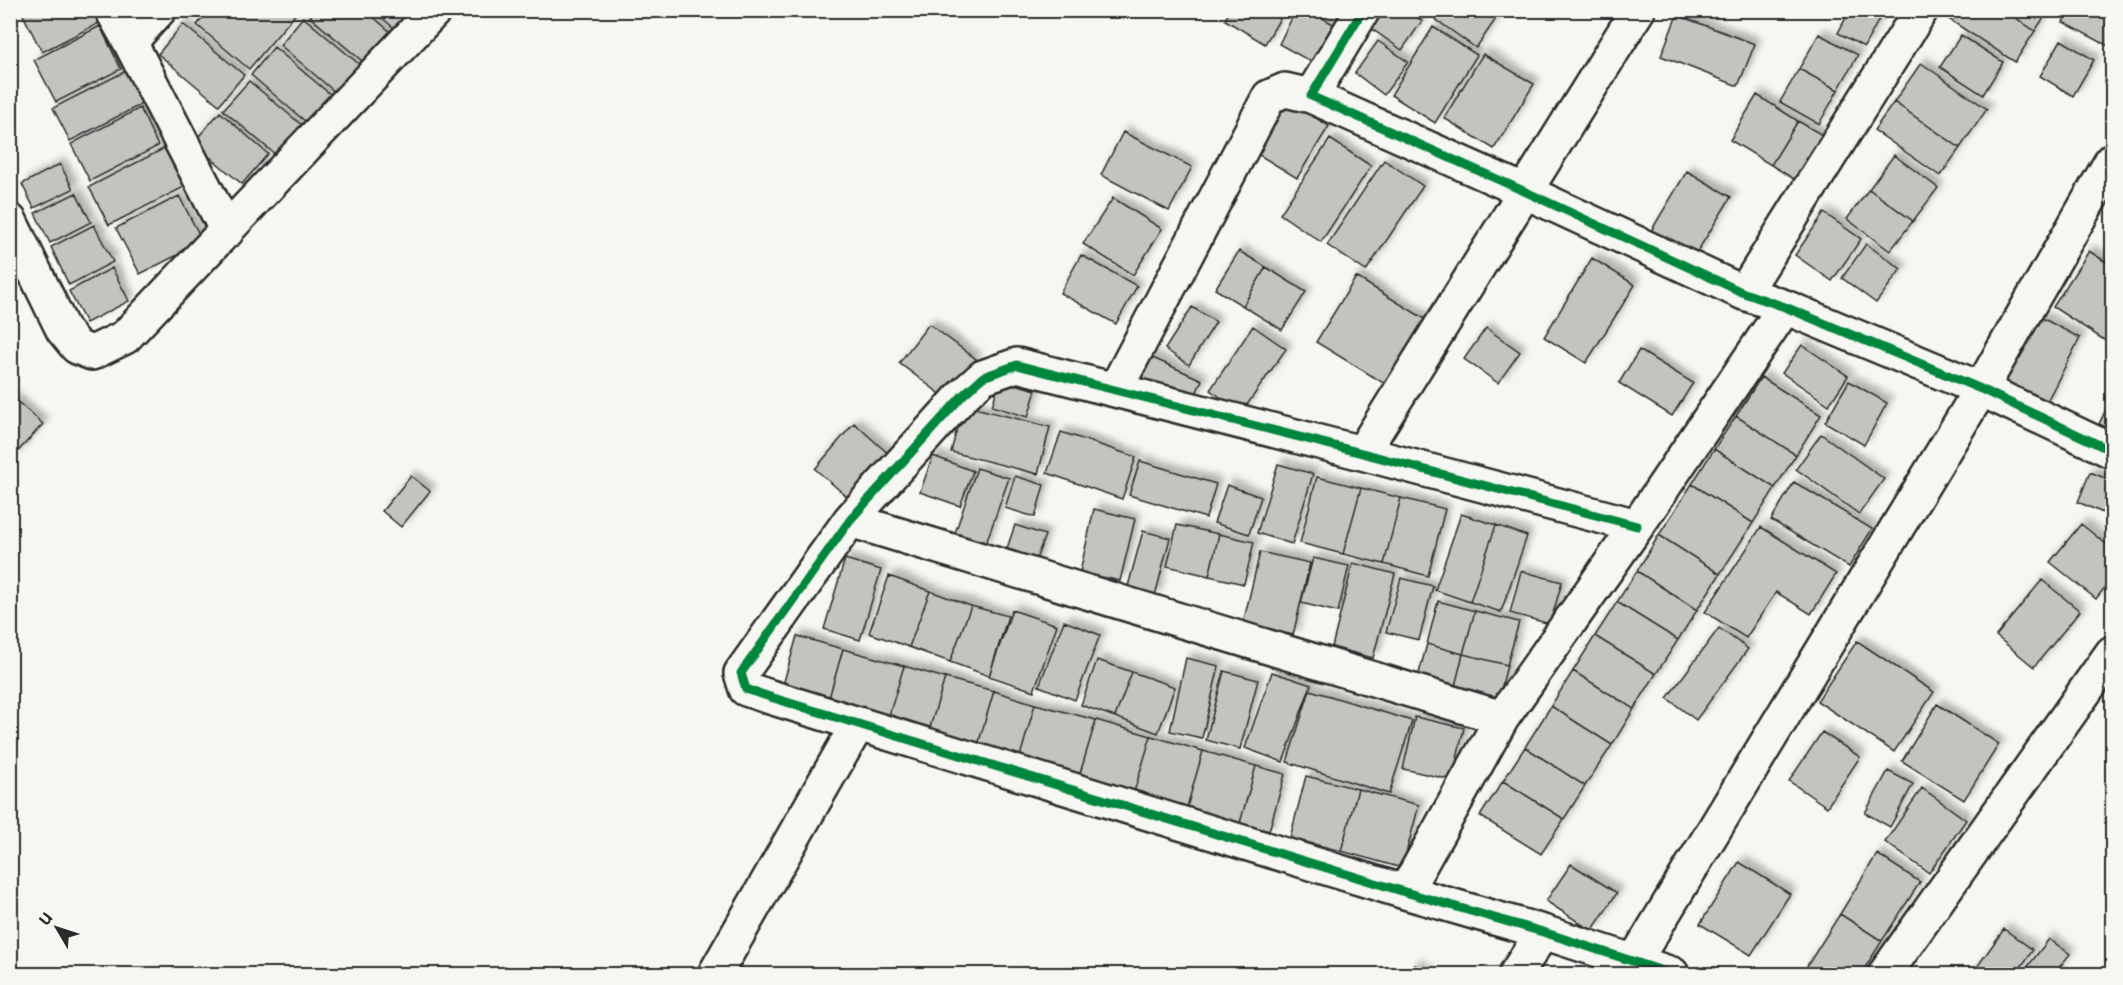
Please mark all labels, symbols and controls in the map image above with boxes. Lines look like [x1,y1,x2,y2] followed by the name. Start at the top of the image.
[27,898,87,958] north arrow
[33,907,57,929] text: U

